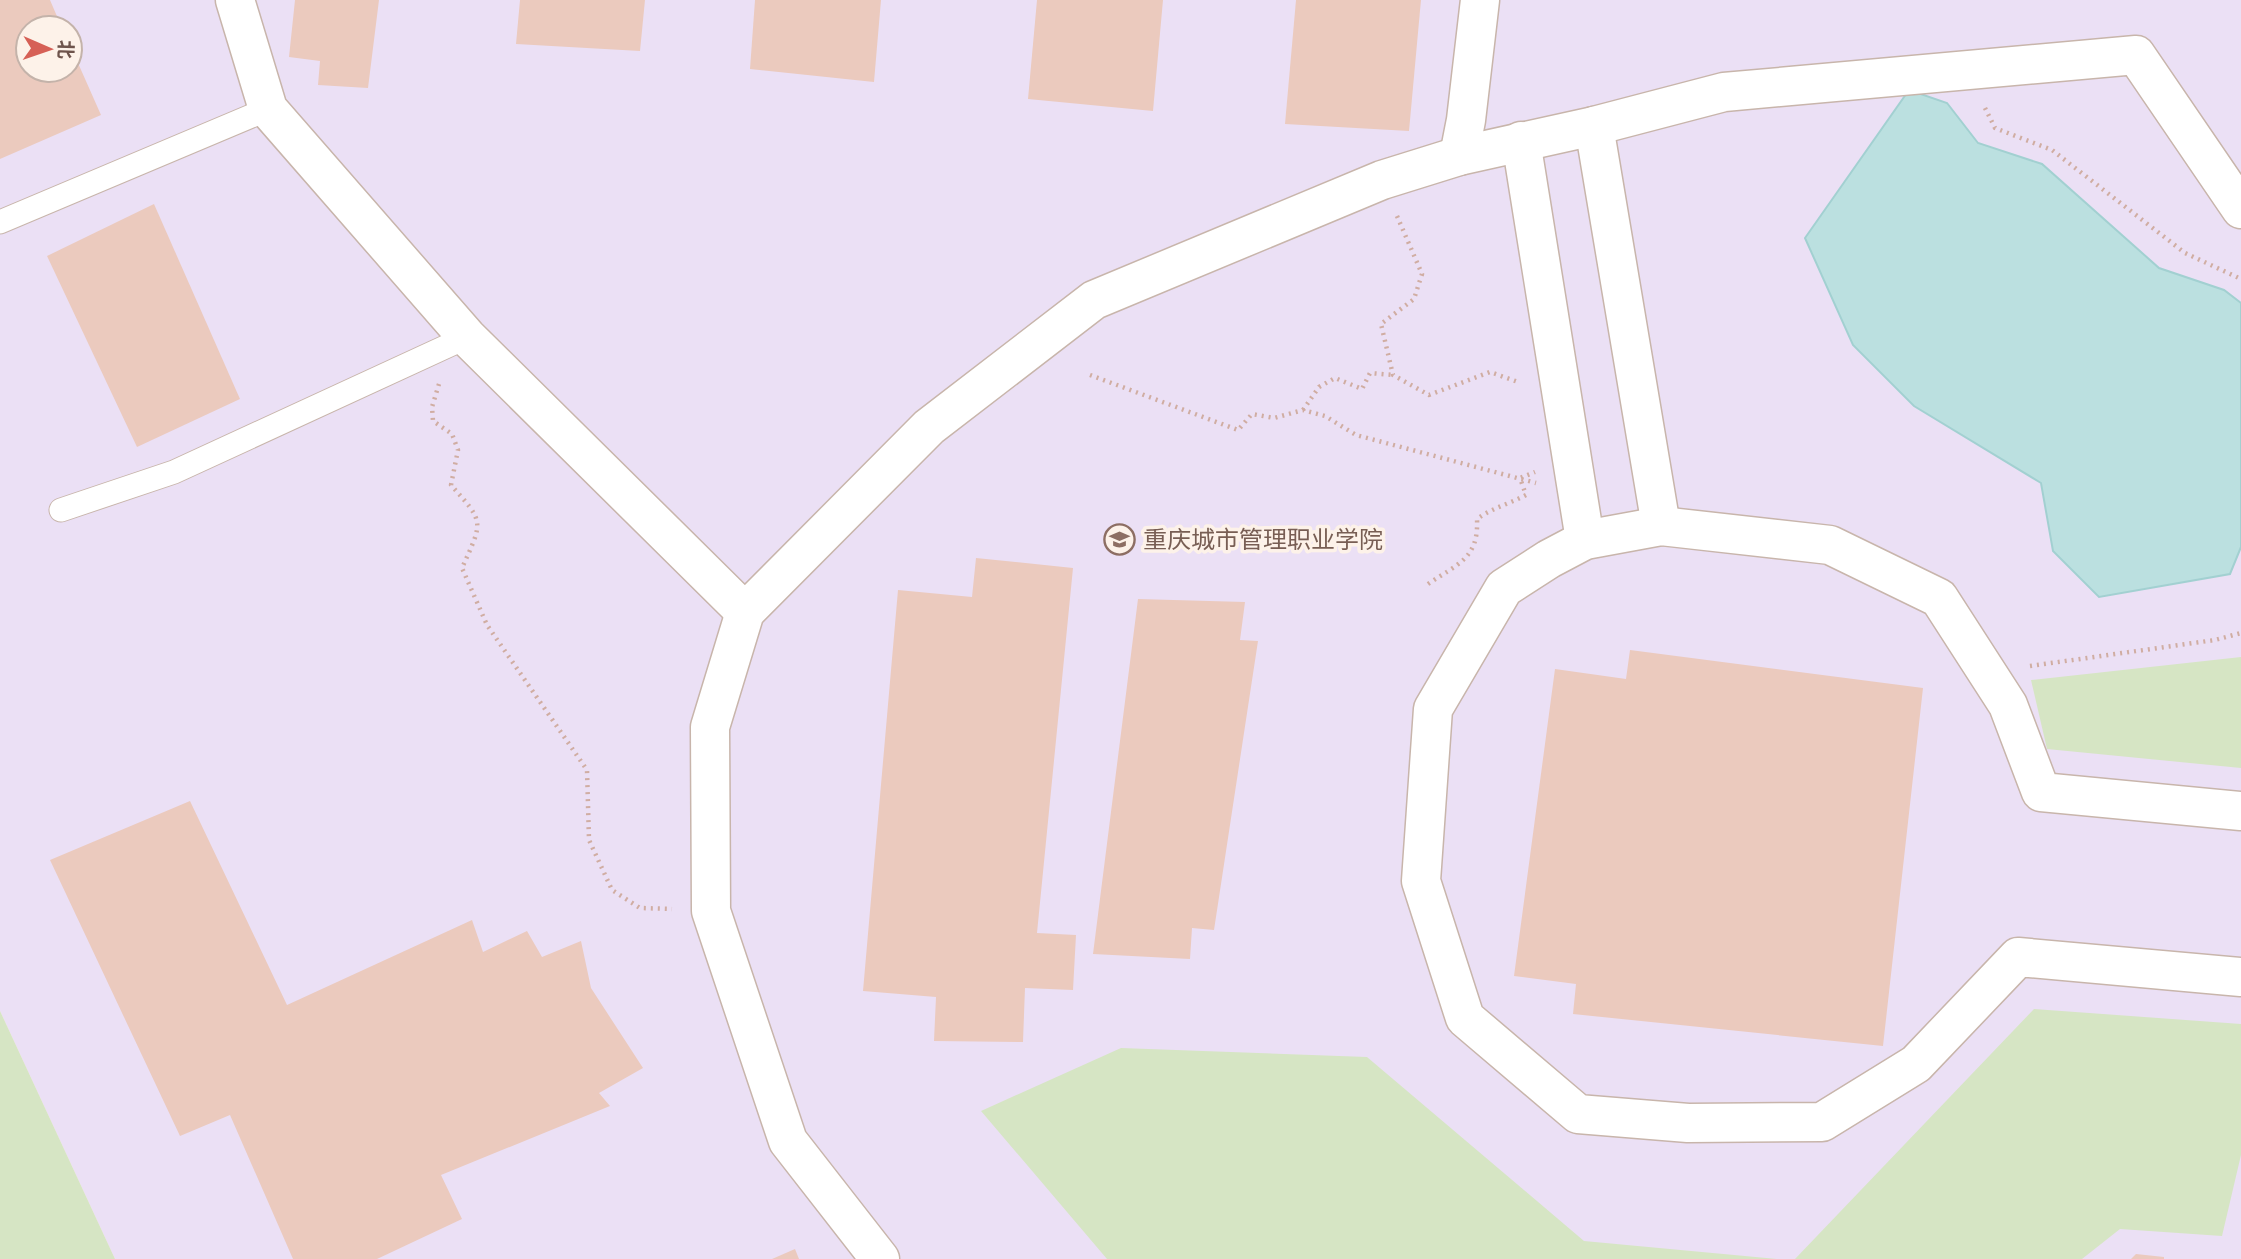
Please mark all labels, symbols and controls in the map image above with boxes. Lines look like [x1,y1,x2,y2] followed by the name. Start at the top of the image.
[14,14,84,84] north arrow
[51,40,78,60] text: 北
[1103,523,1137,557] school or university icon: 重庆城市管理职业学院
[1143,523,1383,558] place label: 重庆城市管理职业学院

